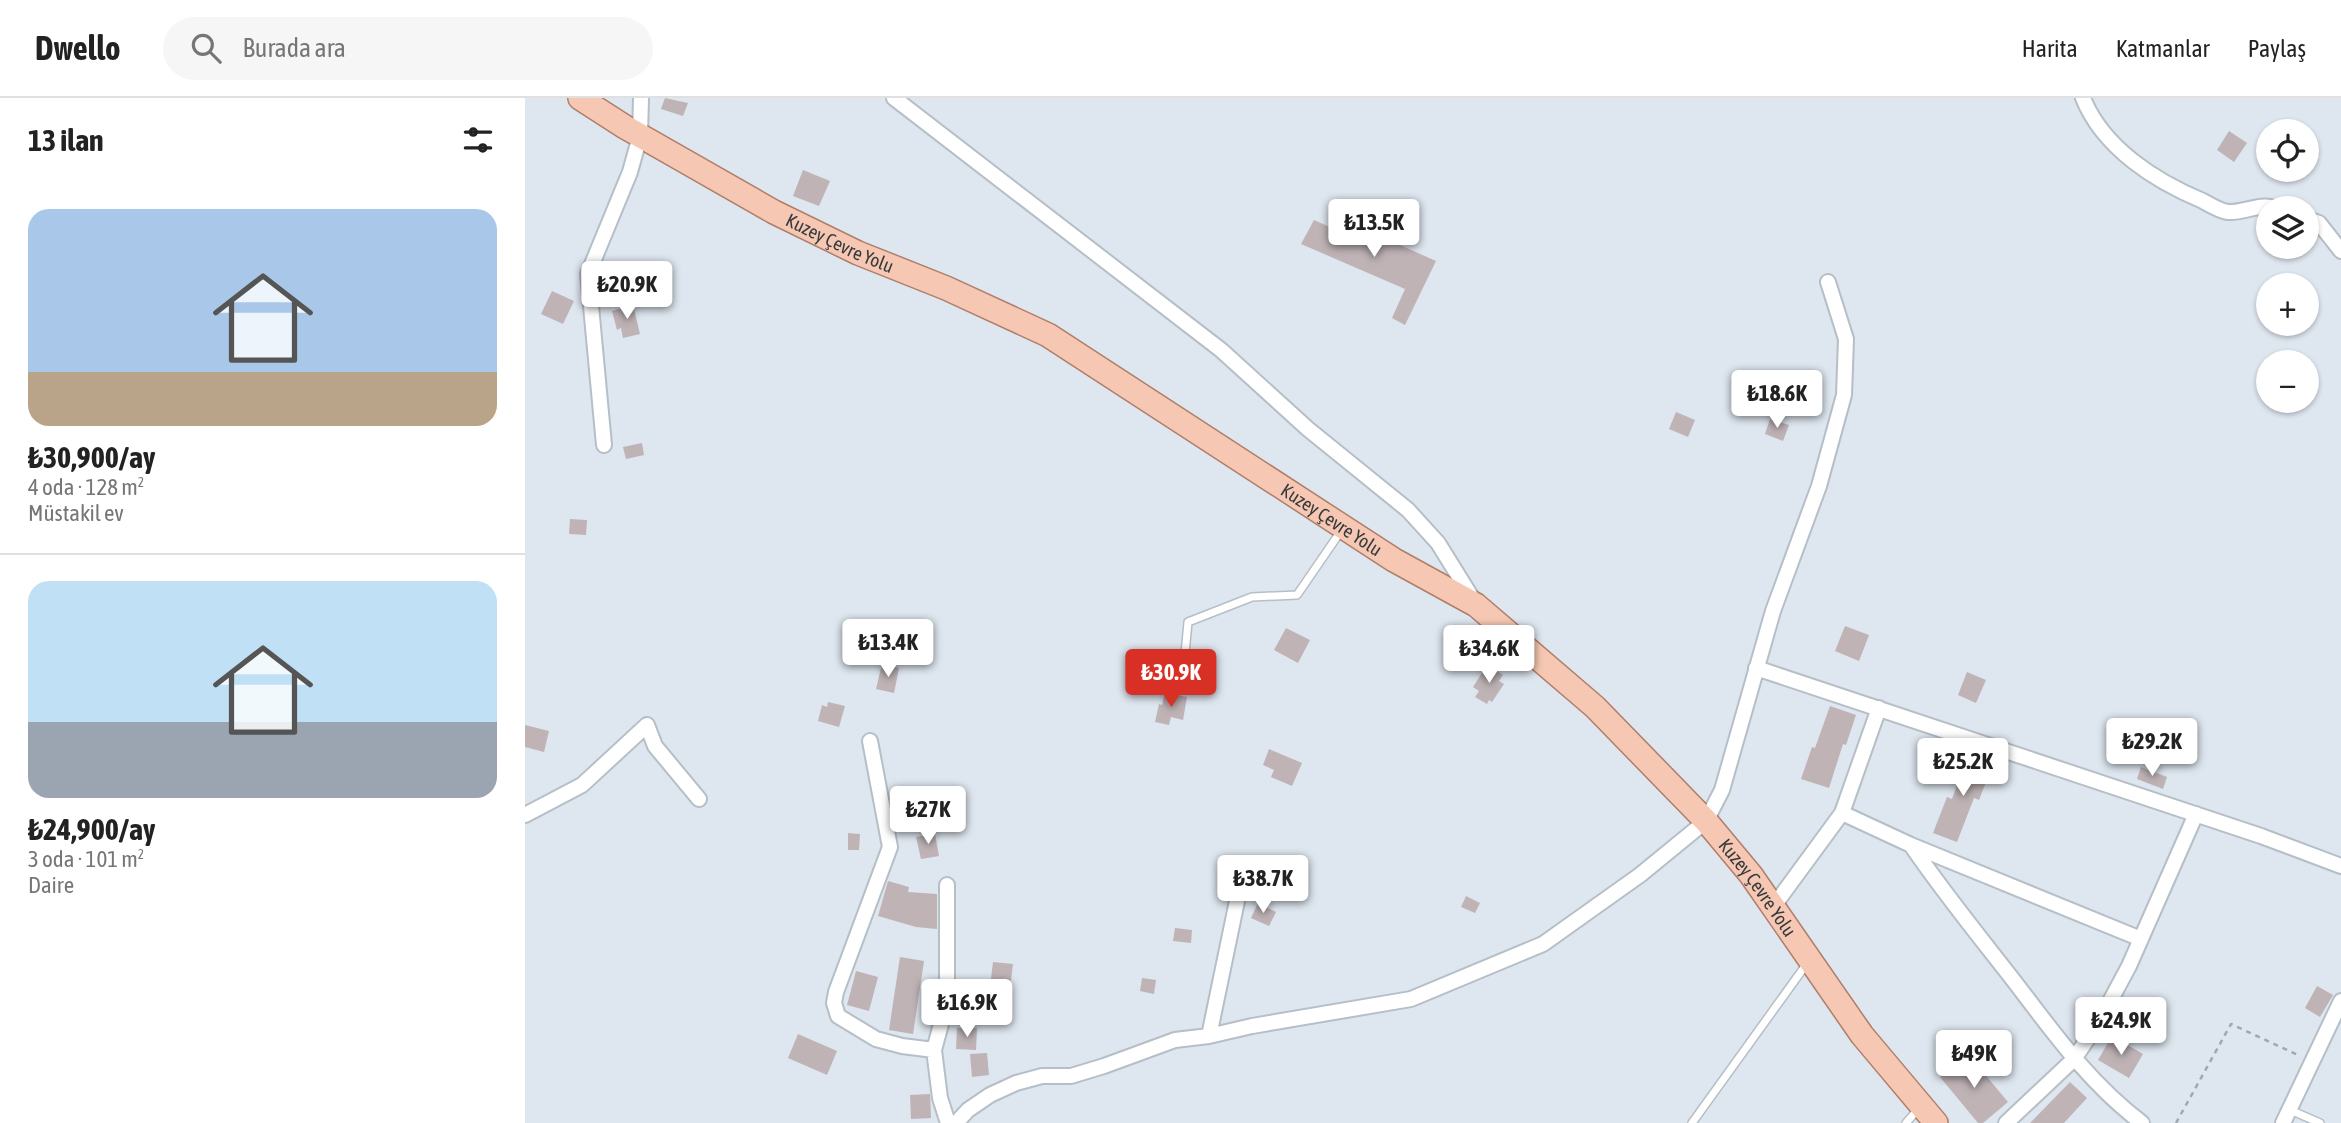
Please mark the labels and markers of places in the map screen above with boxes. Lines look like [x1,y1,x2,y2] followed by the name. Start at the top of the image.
[1317,200,1431,259] pin: ₺13.5K
[570,262,684,321] pin: ₺20.9K
[1720,370,1834,430] pin: ₺18.6K
[831,620,945,679] pin: ₺13.4K
[1432,626,1546,685] pin: ₺34.6K
[1114,650,1228,709] pin: ₺30.9K
[2095,718,2209,778] pin: ₺29.2K
[1906,738,2020,798] pin: ₺25.2K
[887,786,969,846] pin: ₺27K
[1206,856,1320,915] pin: ₺38.7K
[910,979,1024,1039] pin: ₺16.9K
[2064,998,2178,1057] pin: ₺24.9K
[1933,1030,2015,1090] pin: ₺49K

